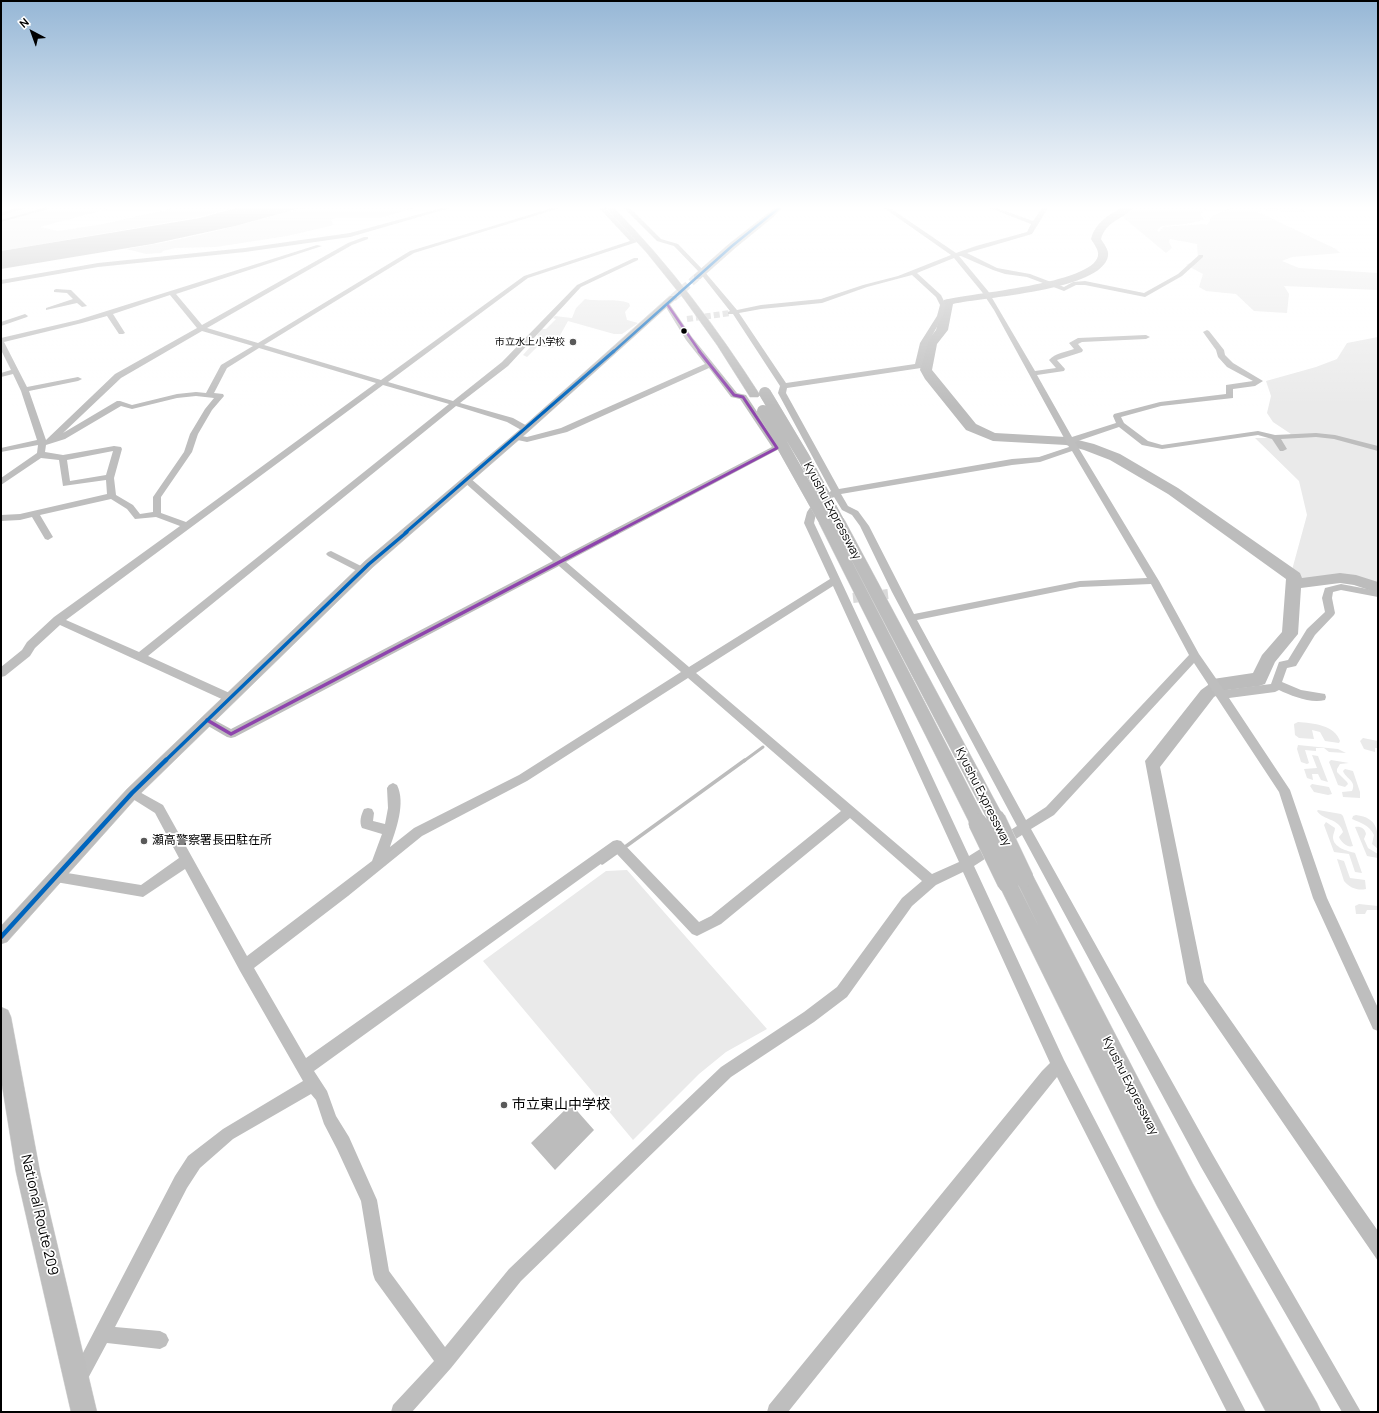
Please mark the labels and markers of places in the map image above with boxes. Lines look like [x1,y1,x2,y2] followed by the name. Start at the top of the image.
[679,326,689,336] unlabelled marker
[495,336,565,348] place label: 市立水上小学校
[568,337,578,347] marker: 市立水上小学校
[152,834,272,848] place label: 瀬高警察署長田駐在所
[139,836,149,846] marker: 瀬高警察署長田駐在所
[512,1097,610,1113] place label: 市立東山中学校
[499,1100,509,1110] marker: 市立東山中学校

